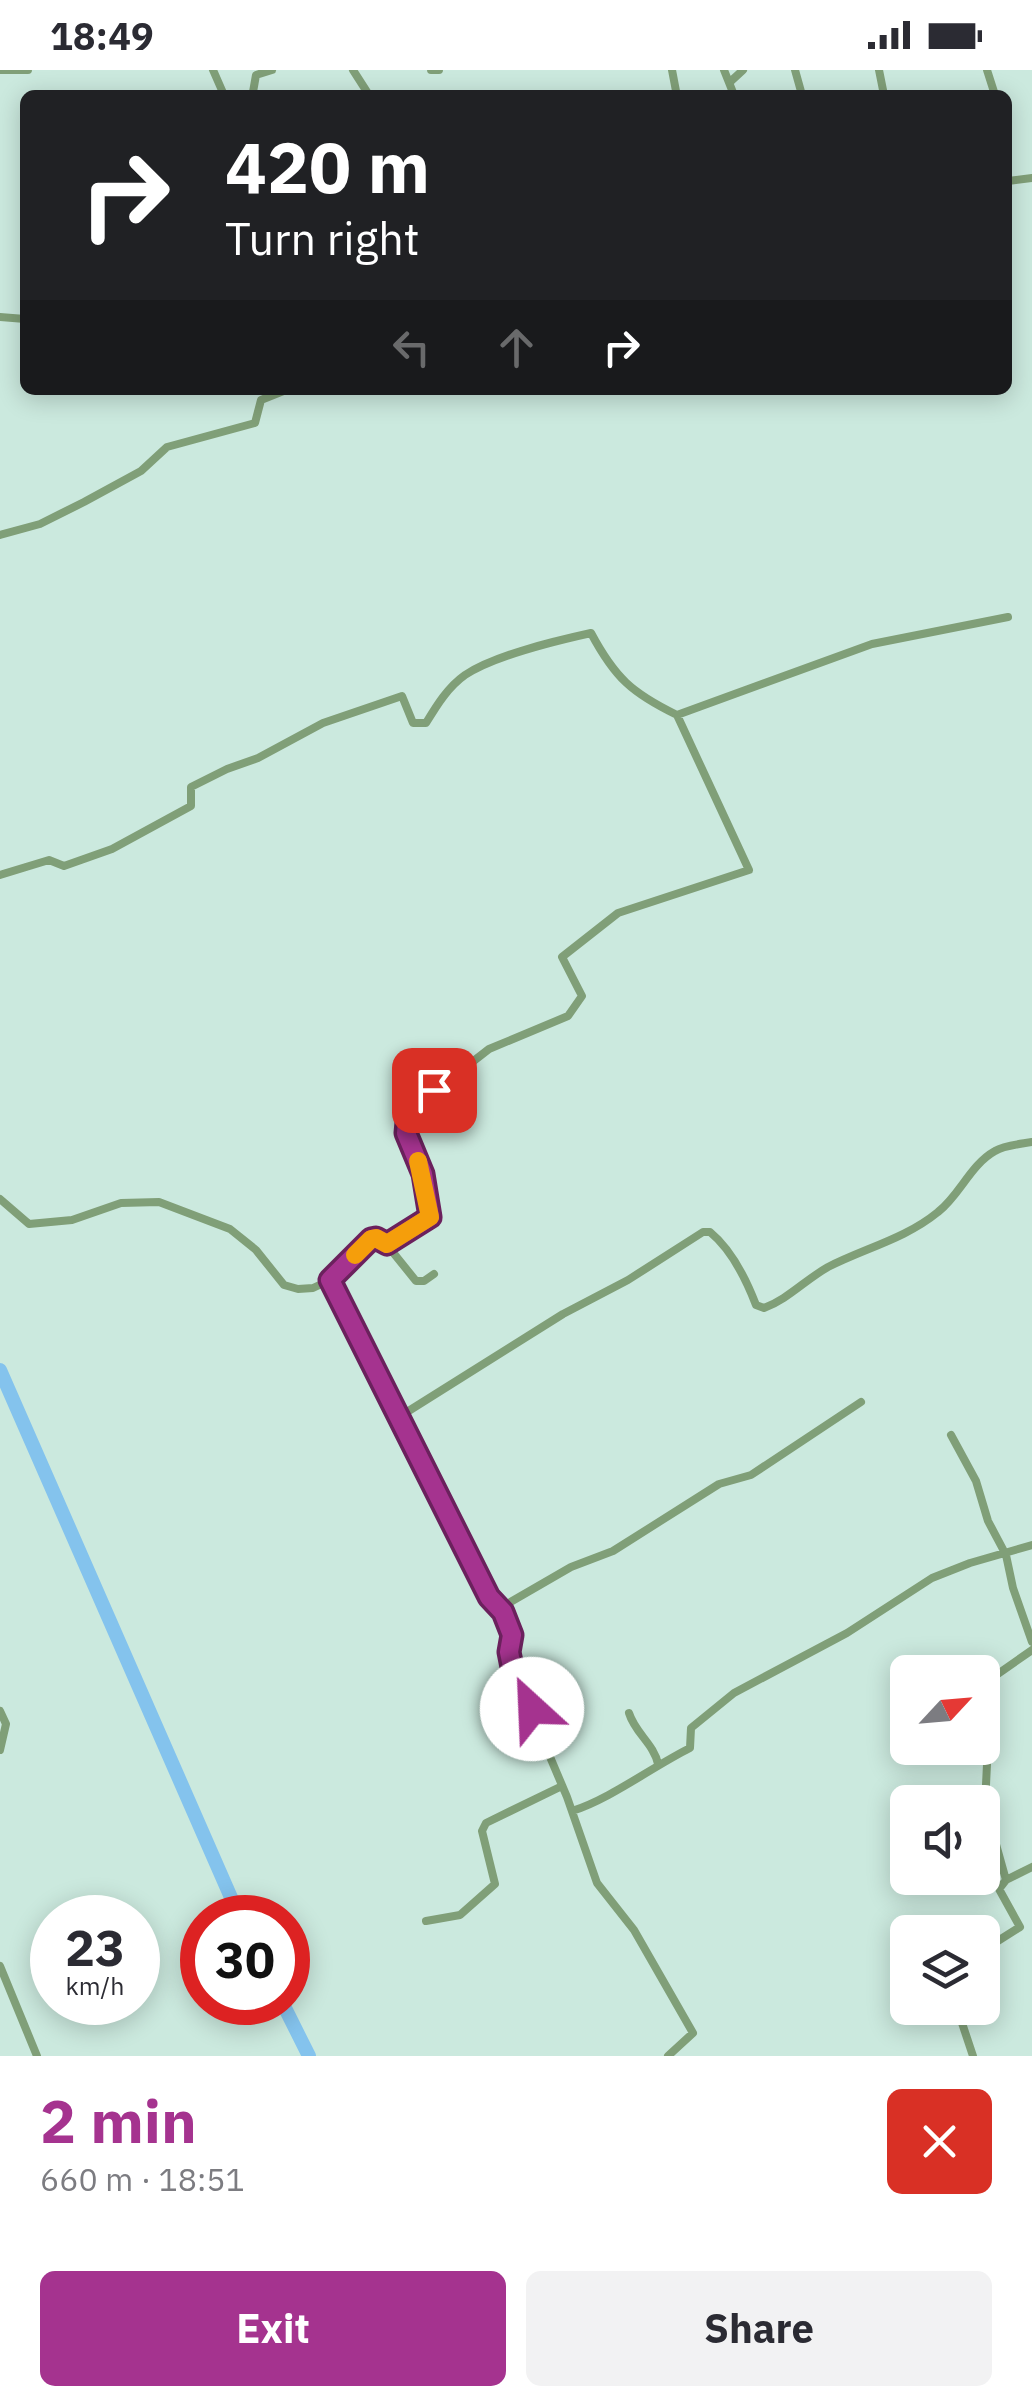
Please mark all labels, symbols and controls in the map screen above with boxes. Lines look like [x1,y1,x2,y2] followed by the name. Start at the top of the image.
[50,11,154,60] text: 18:49
[225,121,430,212] text: 420 m
[60,130,190,260] icon: right
[225,209,420,267] text: Turn right
[384,320,439,375] icon: left
[489,320,544,375] icon: ahead
[594,320,649,375] icon: right
[392,1048,477,1133] pin
[407,1063,462,1118] icon: arrive
[890,1655,1000,1765] north arrow
[890,1655,1000,2025] map controls
[480,1657,584,1761] position arrow
[890,1785,1000,1895] button: sound
[180,1895,310,2025] speed limit sign: 30
[65,1915,125,1980] text: 23
[890,1915,1000,2025] button: layers
[66,1969,124,2002] text: km/h
[40,2081,197,2160] text: 2 min
[887,2089,992,2194] button: close
[40,2158,245,2200] text: 660 m · 18:51
[40,2271,506,2386] button: Exit
[526,2271,992,2386] button: Share

